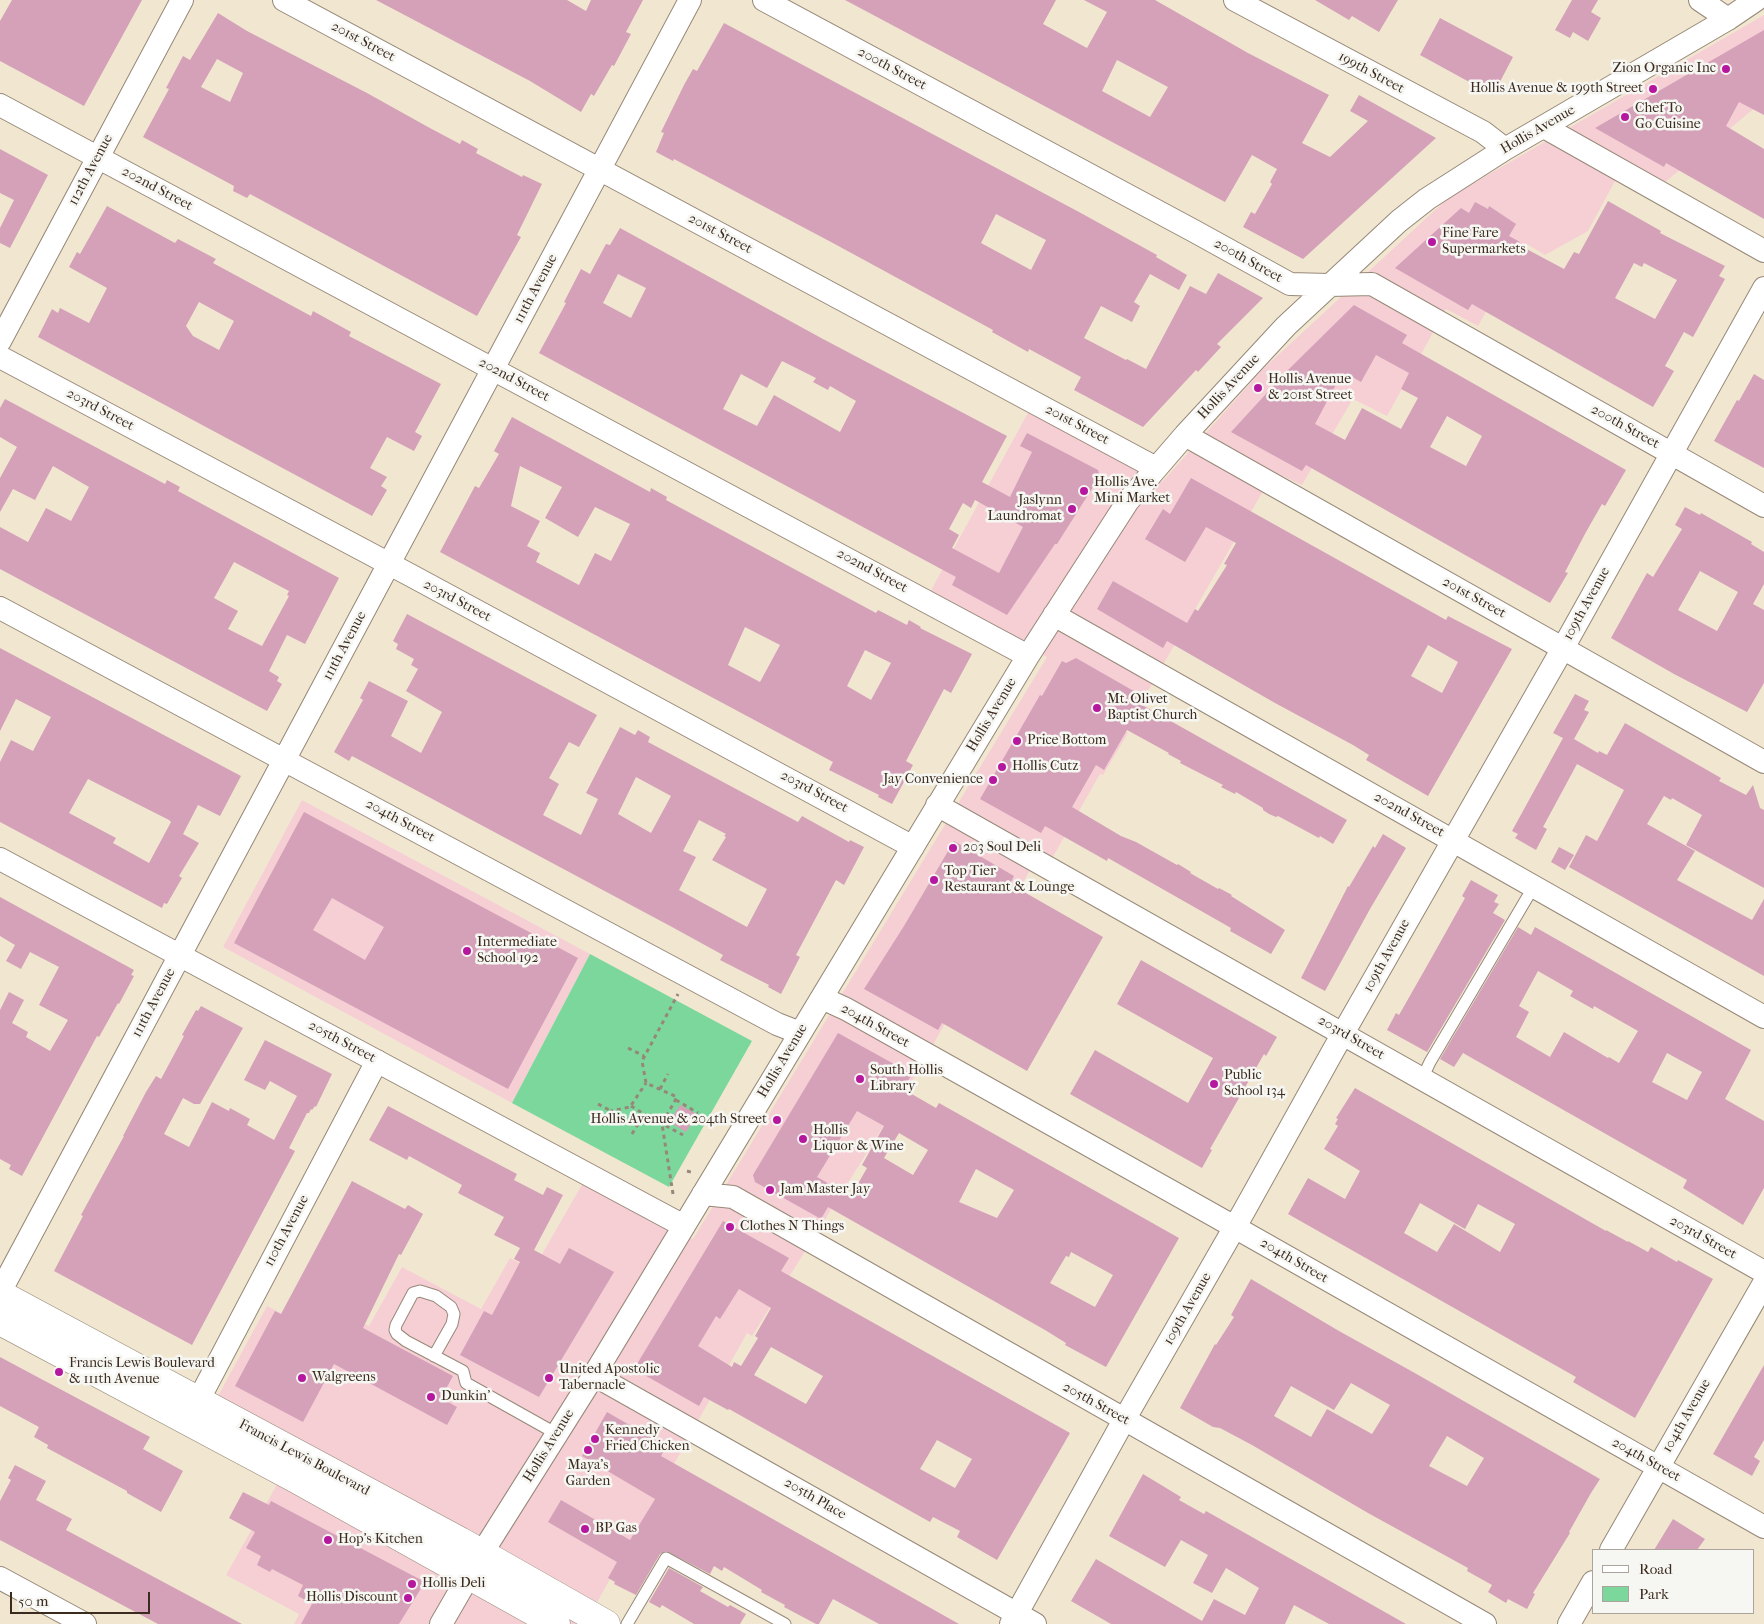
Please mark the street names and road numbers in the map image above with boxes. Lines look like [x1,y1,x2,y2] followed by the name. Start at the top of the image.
[328,18,398,66] street label: 201st Street
[855,44,929,94] street label: 200th Street
[1335,49,1407,97] street label: 199th Street
[1498,102,1578,158] street label: Hollis Avenue
[65,132,117,208] street label: 112th Avenue
[119,163,195,215] street label: 202nd Street
[685,210,755,258] street label: 201st Street
[1211,235,1285,287] street label: 200th Street
[511,251,561,327] street label: 111th Avenue
[1195,351,1263,423] street label: Hollis Avenue
[476,354,552,406] street label: 202nd Street
[63,385,137,435] street label: 203rd Street
[1042,401,1112,449] street label: 201st Street
[1588,401,1662,453] street label: 200th Street
[834,545,910,597] street label: 202nd Street
[1560,564,1614,644] street label: 109th Avenue
[1439,574,1509,622] street label: 201st Street
[420,576,494,626] street label: 203rd Street
[320,608,370,684] street label: 111th Avenue
[963,675,1021,755] street label: Hollis Avenue
[777,767,851,817] street label: 203rd Street
[1371,789,1447,841] street label: 202nd Street
[363,796,437,846] street label: 204th Street
[1360,916,1414,996] street label: 109th Avenue
[129,965,179,1041] street label: 111th Avenue
[838,1000,912,1052] street label: 204th Street
[1315,1012,1387,1064] street label: 203rd Street
[305,1017,379,1067] street label: 205th Street
[754,1021,812,1101] street label: Hollis Avenue
[261,1192,313,1270] street label: 110th Avenue
[1667,1213,1739,1263] street label: 203rd Street
[1257,1235,1331,1287] street label: 204th Street
[1160,1270,1216,1348] street label: 109th Avenue
[1659,1376,1715,1456] street label: 104th Avenue
[1060,1379,1132,1429] street label: 205th Street
[520,1406,578,1486] street label: Hollis Avenue
[236,1416,372,1500] street label: Francis Lewis Boulevard
[1609,1434,1683,1486] street label: 204th Street
[781,1475,849,1523] street label: 205th Place

